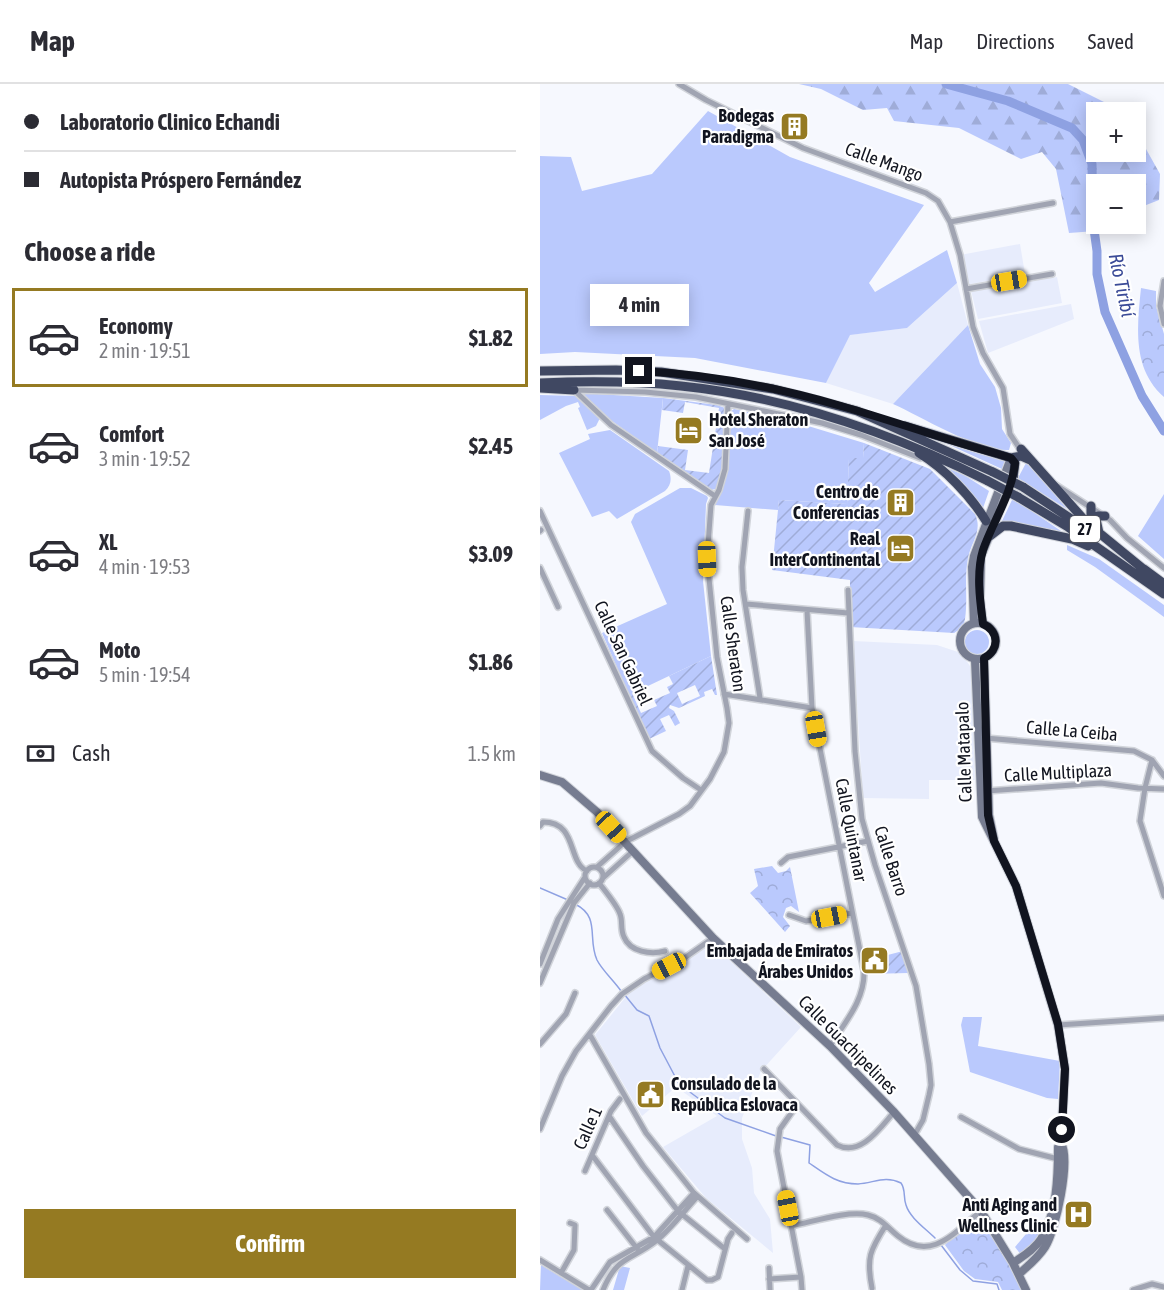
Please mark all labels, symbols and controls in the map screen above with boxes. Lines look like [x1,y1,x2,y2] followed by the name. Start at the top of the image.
[30,25,75,57] text: Map
[909,29,943,53] text: Map
[976,29,1055,53] text: Directions
[1088,29,1134,53] text: Saved
[1086,102,1146,234] map controls
[1086,102,1146,162] button: +
[702,105,775,147] place label: Bodegas Paradigma
[60,109,280,135] text: Laboratorio Clinico Echandi
[779,110,811,142] building icon: Bodegas Paradigma
[842,138,926,185] street label: Calle Mango
[60,167,301,193] text: Autopista Próspero Fernández
[1086,174,1146,234] button: −
[24,236,156,267] text: Choose a ride
[1105,251,1141,319] water label: Río Tiribí
[990,269,1028,293] car
[590,284,688,326] callout: 4 min
[619,293,660,316] text: 4 min
[27,311,81,365] icon: car
[99,313,173,339] text: Economy
[469,325,513,351] text: $1.82
[99,339,191,362] text: 2 min · 19:51
[625,357,652,384] route end
[709,409,809,451] place label: Hotel Sheraton San José
[672,414,704,446] hotel icon: Hotel Sheraton San José
[27,419,81,473] icon: car
[99,421,164,447] text: Comfort
[469,433,513,459] text: $2.45
[99,447,191,470] text: 3 min · 19:52
[793,481,880,523] place label: Centro de Conferencias
[884,486,916,518] building icon: Centro de Conferencias
[1070,516,1100,542] road number: 27
[27,527,81,581] icon: car
[770,528,880,570] place label: Real InterContinental
[99,529,117,555] text: XL
[885,533,917,565] hotel icon: Real InterContinental
[469,541,513,567] text: $3.09
[697,541,717,577] car
[99,555,191,578] text: 4 min · 19:53
[716,595,751,693] street label: Calle Sheraton
[590,597,657,708] street label: Calle San Gabriel
[27,635,81,689] icon: car
[99,637,141,663] text: Moto
[469,649,513,675] text: $1.86
[99,663,191,686] text: 5 min · 19:54
[951,701,976,803] street label: Calle Matapalo
[804,710,828,748] car
[1026,716,1119,745] street label: Calle La Ceiba
[24,737,57,770] icon: cash
[72,740,111,766] text: Cash
[468,742,516,765] text: 1.5 km
[1004,759,1112,786] street label: Calle Multiplaza
[831,777,872,884] street label: Calle Quintanar
[592,808,630,846] car
[870,823,913,899] street label: Calle Barro
[810,905,848,929] car
[707,940,854,982] place label: Embajada de Emiratos Árabes Unidos
[858,945,890,977] public building icon: Embajada de Emiratos Árabes Unidos
[649,950,689,982] car
[794,991,902,1099] street label: Calle Guachipelines
[671,1073,798,1115] place label: Consulado de la República Eslovaca
[634,1078,666,1110] public building icon: Consulado de la República Eslovaca
[569,1103,606,1153] street label: Calle 1
[1048,1116,1075,1143] route start
[776,1189,800,1227] car
[957,1194,1057,1236] place label: Anti Aging and Wellness Clinic
[1062,1199,1094,1231] hospital icon: Anti Aging and Wellness Clinic
[24,1209,516,1278] button: Confirm

